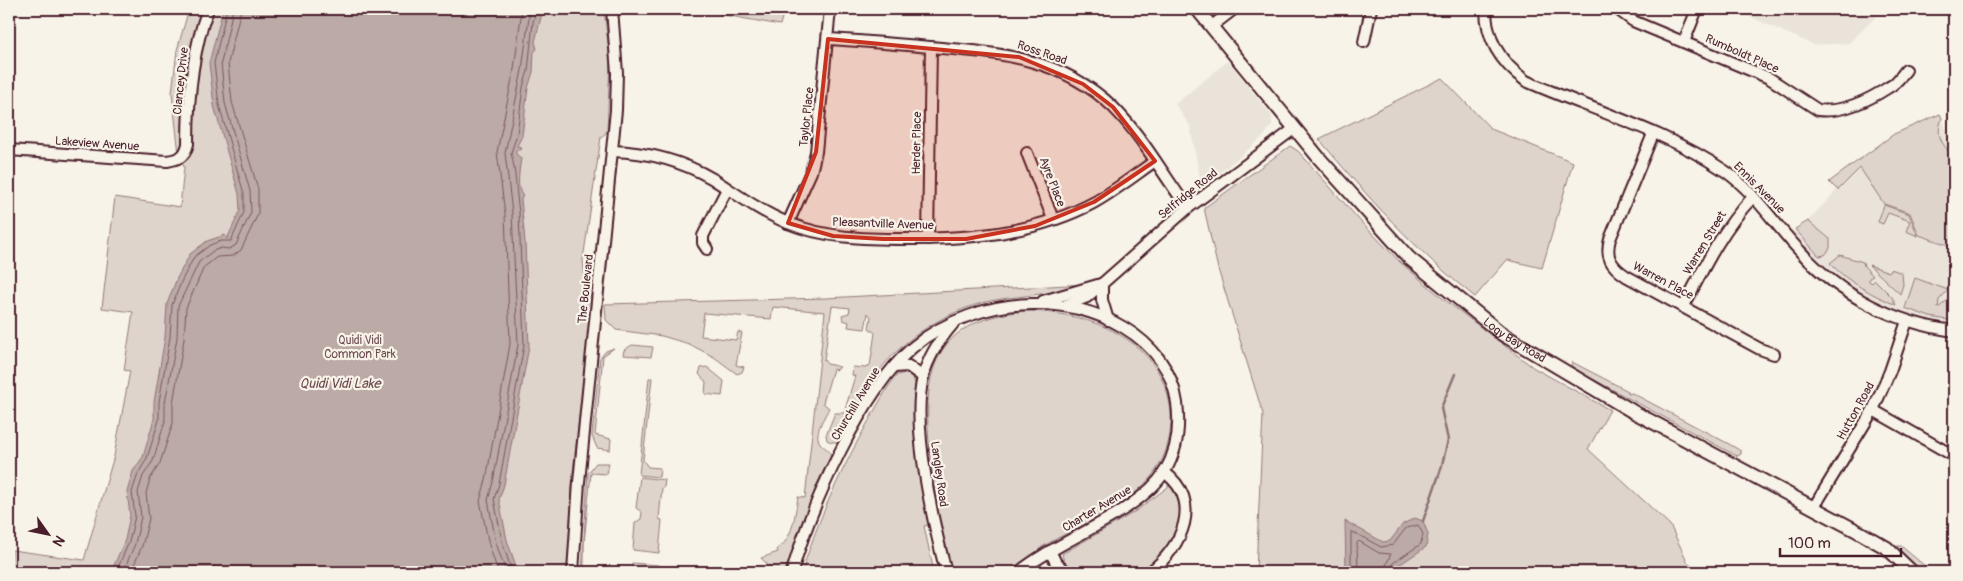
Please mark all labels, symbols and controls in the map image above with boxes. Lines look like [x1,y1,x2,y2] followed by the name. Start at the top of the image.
[1703,31,1781,77] street label: Rumboldt Place
[1015,38,1069,69] street label: Ross Road
[170,47,192,115] street label: Clancey Drive
[796,86,818,148] street label: Taylor Place
[909,111,925,175] street label: Herder Place
[54,134,140,154] street label: Lakeview Avenue
[1036,155,1068,209] street label: Ayre Place
[1730,159,1788,217] street label: Ennis Avenue
[1155,165,1221,223] street label: Selfridge Road
[1680,208,1730,278] street label: Warren Street
[832,215,934,233] street label: Pleasantville Avenue
[575,253,597,324] street label: The Boulevard
[1630,259,1696,303] street label: Warren Place
[1480,314,1549,366] street label: Logy Bay Road
[324,333,396,362] park label: Quidi Vidi Common Park
[828,365,884,443] street label: Churchill Avenue
[300,375,383,392] water label: Quidi Vidi Lake
[1834,379,1878,443] street label: Hutton Road
[927,440,951,508] street label: Langley Road
[1060,483,1134,535] street label: Charter Avenue
[22,508,72,558] north arrow
[1780,526,1902,558] scale bar
[49,532,68,549] text: N
[1788,534,1831,553] text: 100 m

